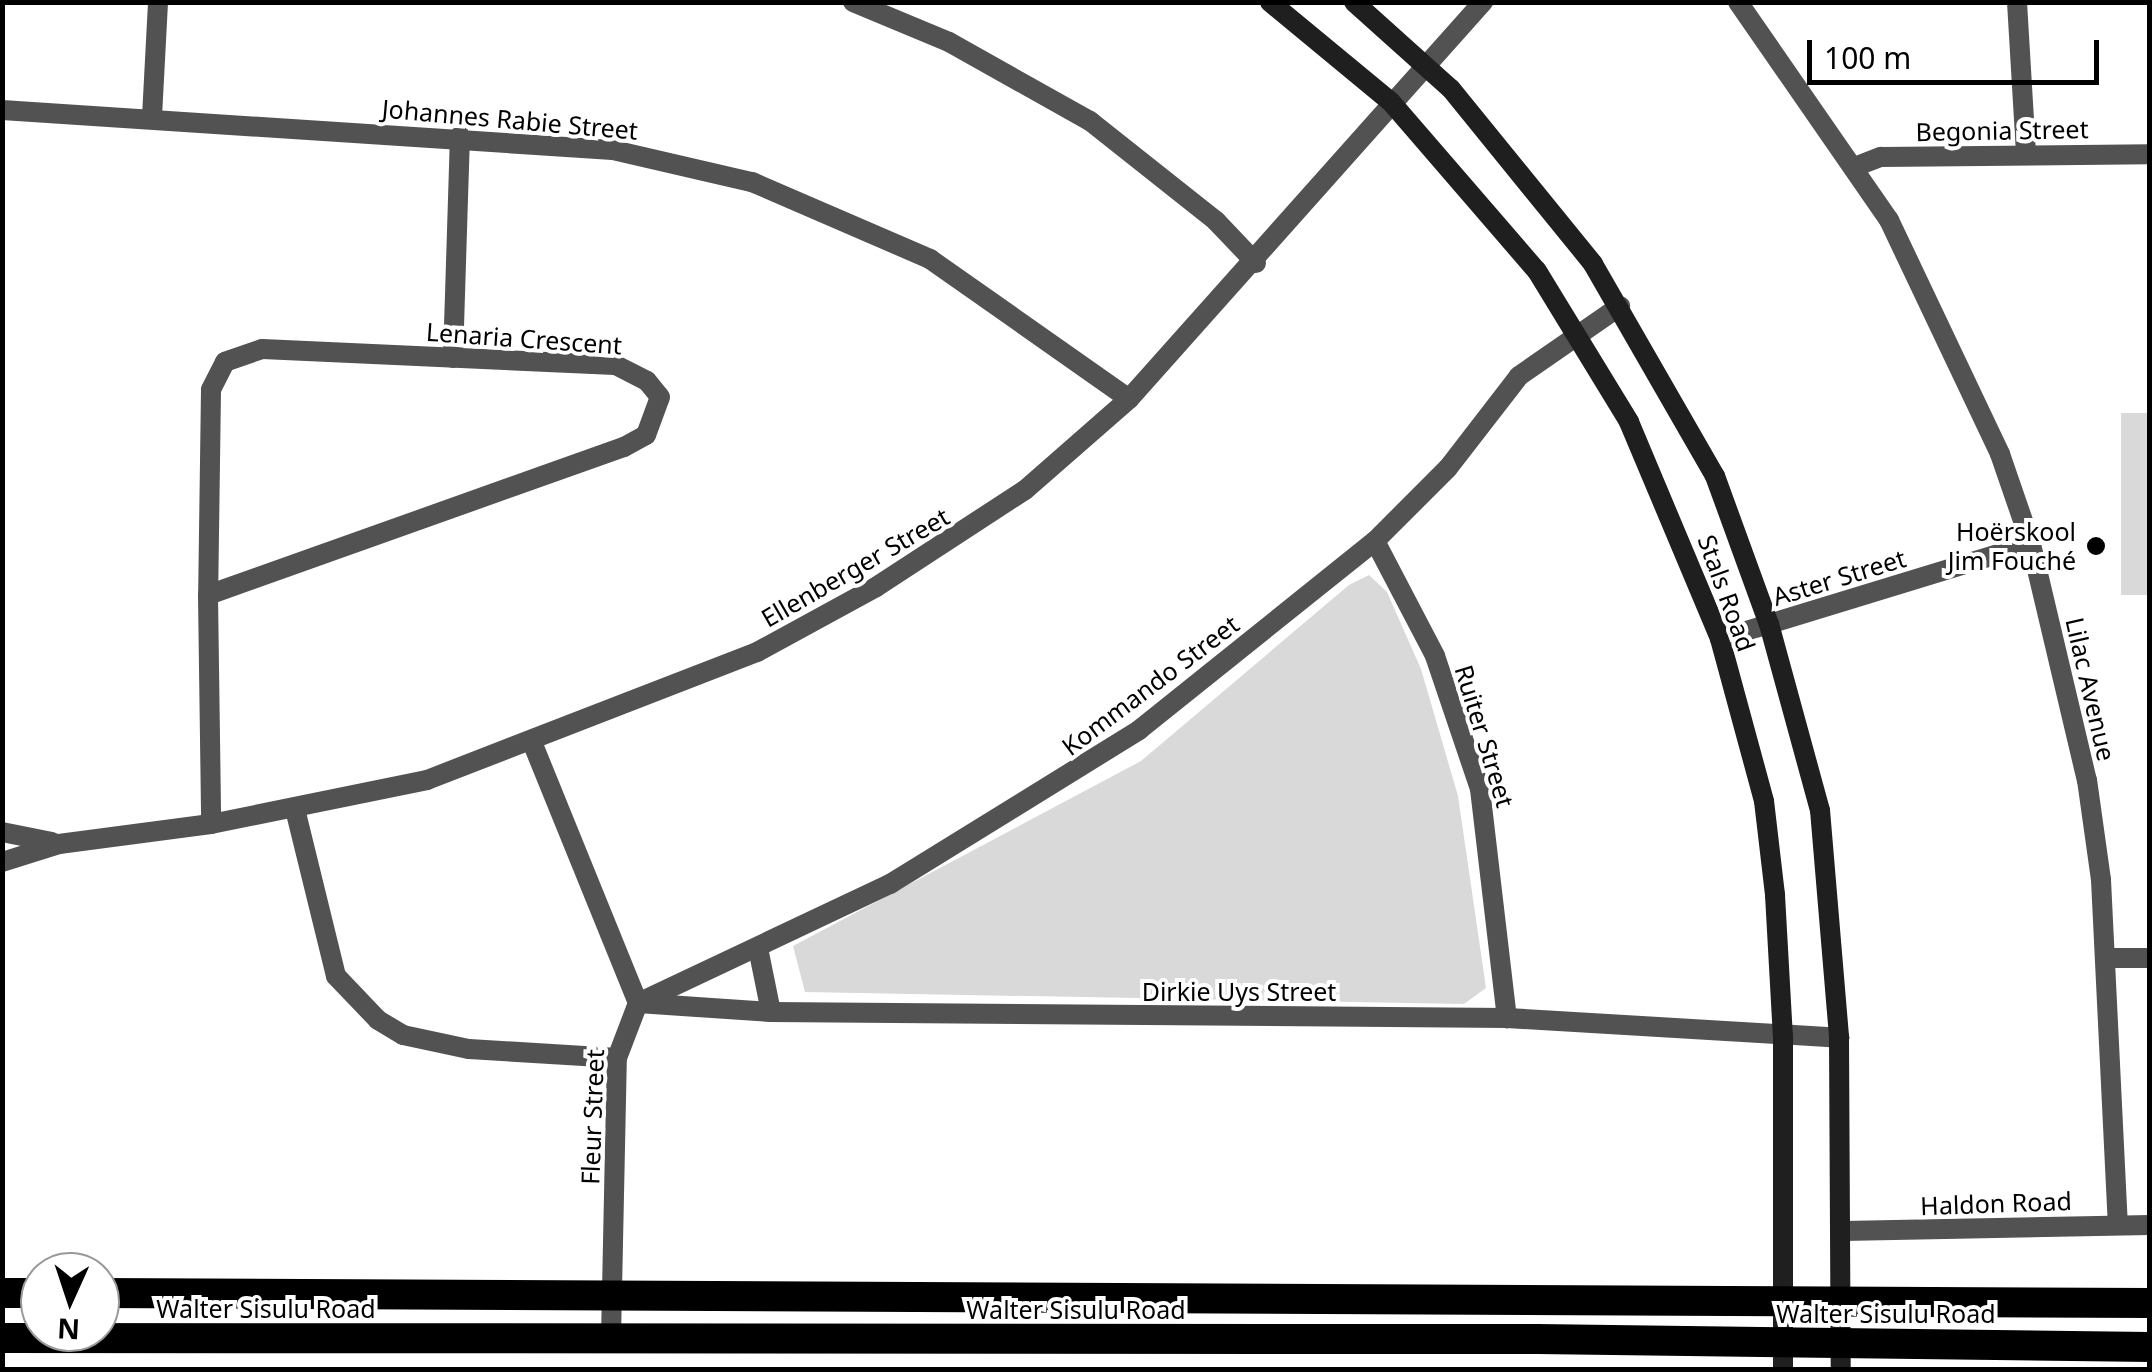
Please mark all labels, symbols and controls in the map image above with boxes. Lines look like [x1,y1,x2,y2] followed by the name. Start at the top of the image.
[1812,20,2104,82] scale bar
[1824,37,1911,78] text: 100 m
[381,93,639,145] street label: Johannes Rabie Street
[1915,113,2089,147] street label: Begonia Street
[425,316,623,360] street label: Lenaria Crescent
[756,501,954,633] street label: Ellenberger Street
[1948,517,2076,576] place label: Hoërskool Jim Fouché
[1692,531,1762,655] street label: Stals Road
[2085,535,2107,557] marker: Hoërskool Jim Fouché
[1769,543,1909,611] street label: Aster Street
[1056,609,1244,761] street label: Kommando Street
[2060,614,2122,764] street label: Lilac Avenue
[1449,661,1521,811] street label: Ruiter Street
[1142,976,1336,1006] street label: Dirkie Uys Street
[575,1049,609,1185] street label: Fleur Street
[1920,1185,2072,1221] street label: Haldon Road
[20,1252,120,1352] north arrow
[156,1293,376,1323] street label: Walter Sisulu Road
[966,1294,1186,1324] street label: Walter Sisulu Road
[1776,1298,1996,1328] street label: Walter Sisulu Road
[56,1310,81,1350] text: N

